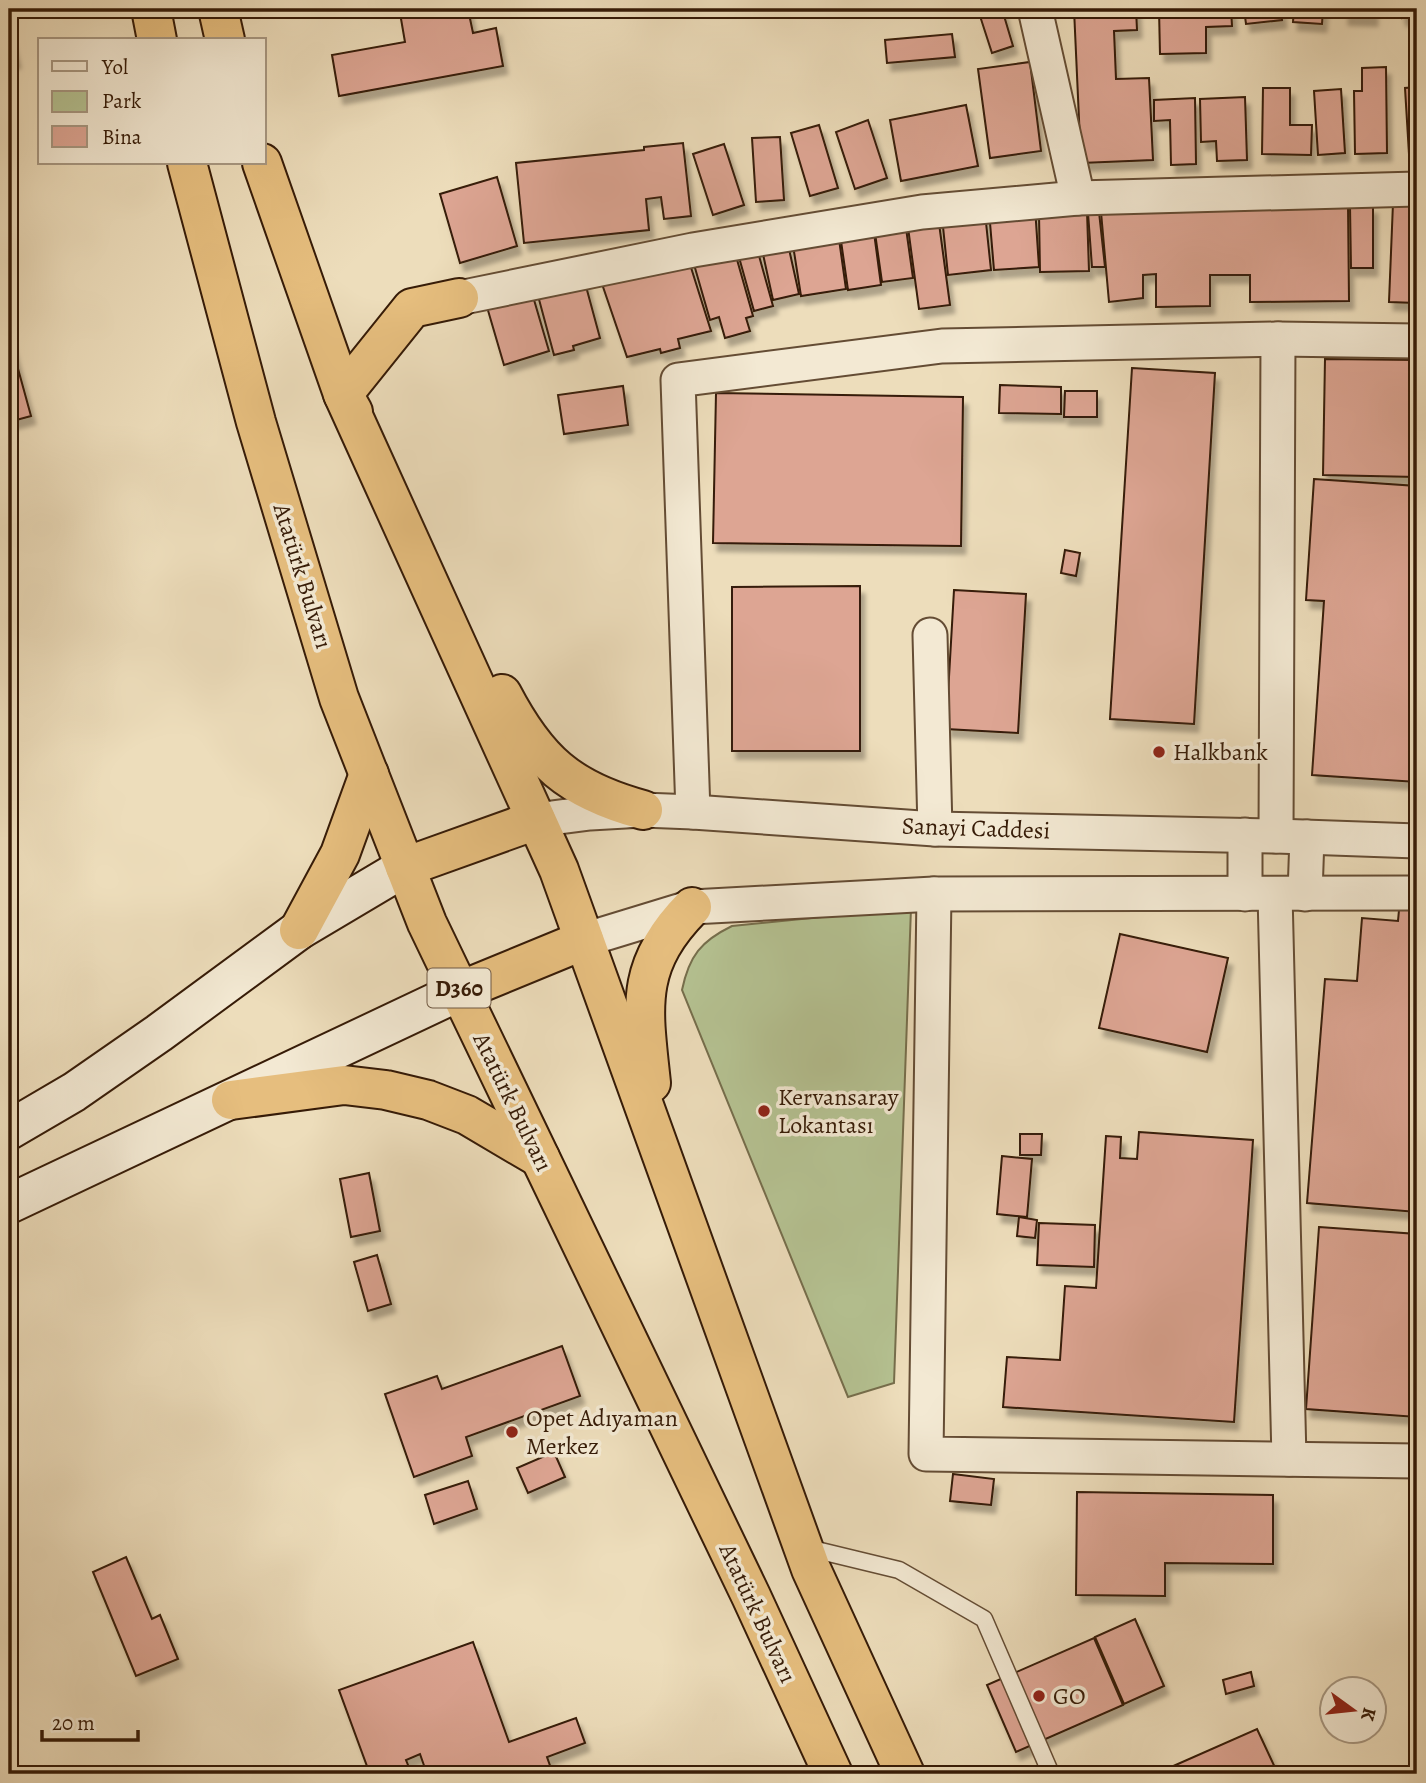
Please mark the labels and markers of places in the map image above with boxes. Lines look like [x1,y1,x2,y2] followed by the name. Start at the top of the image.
[1173,736,1268,768] place label: Halkbank
[1151,744,1167,760] marker: Halkbank
[778,1081,899,1141] place label: Kervansaray Lokantası
[756,1103,772,1119] marker: Kervansaray Lokantası
[526,1402,678,1462] place label: Opet Adıyaman Merkez
[504,1424,520,1440] marker: Opet Adıyaman Merkez
[1053,1680,1086,1712] place label: GO
[1031,1688,1047,1704] marker: GO

